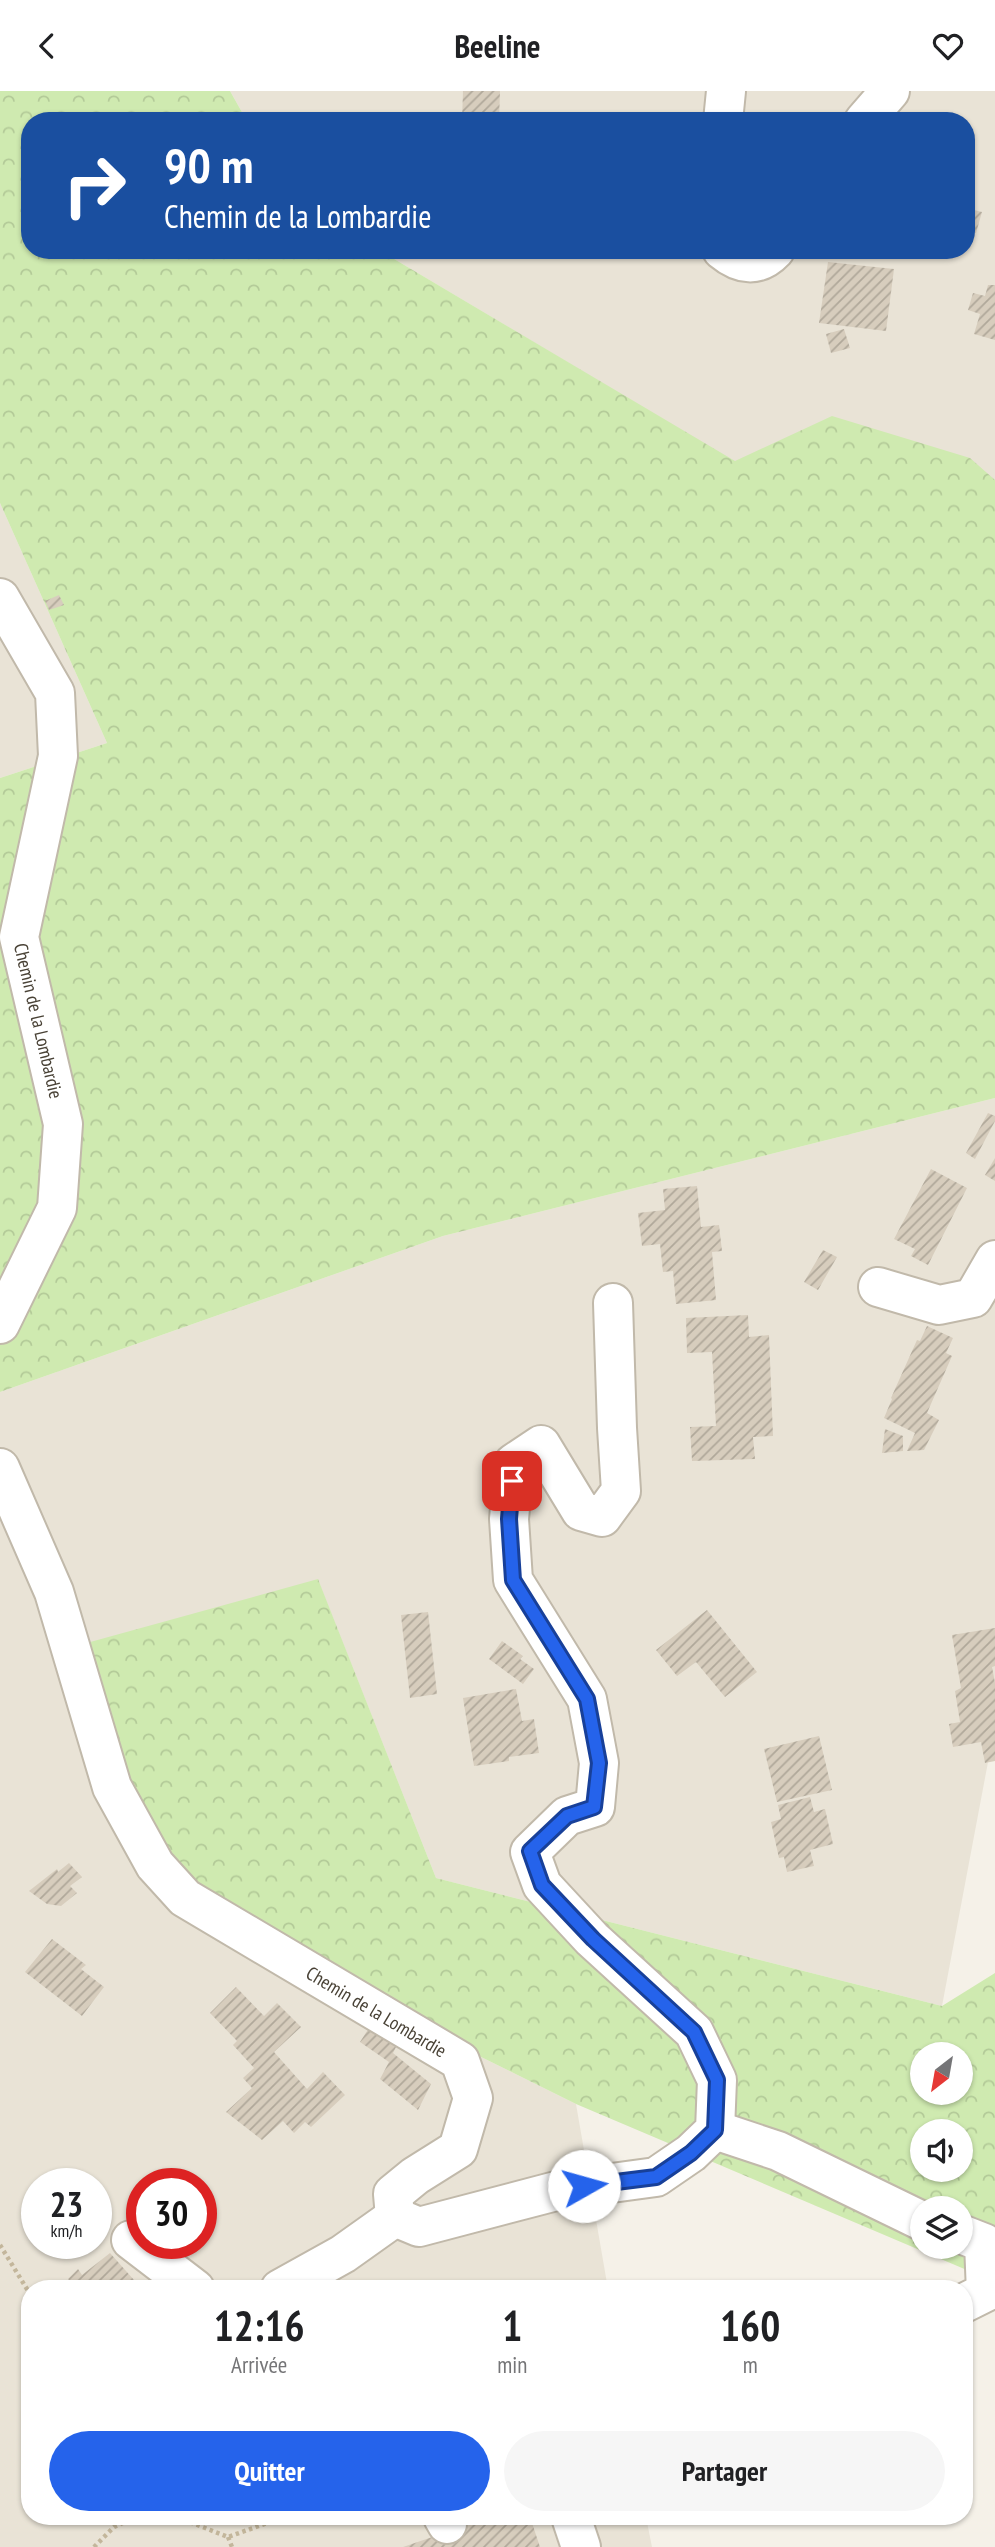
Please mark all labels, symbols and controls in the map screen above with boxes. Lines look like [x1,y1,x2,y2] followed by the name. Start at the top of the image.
[454,25,541,67] text: Beeline
[28,27,66,65] icon: back
[929,27,967,65] icon: heart
[164,133,253,197] text: 90 m
[49,140,140,231] icon: right
[164,195,431,237] text: Chemin de la Lombardie
[9,941,69,1101] street label: Chemin de la Lombardie
[482,1451,542,1511] pin
[493,1462,531,1500] icon: arrive
[302,1961,451,2062] street label: Chemin de la Lombardie
[910,2042,973,2105] north arrow
[910,2042,973,2259] map controls
[910,2119,973,2182] button: sound
[547,2149,621,2223] position arrow
[126,2168,217,2259] speed limit sign: 30
[50,2181,83,2227] text: 23
[910,2196,973,2259] button: layers
[51,2219,82,2242] text: km/h
[214,2298,305,2353] text: 12:16
[502,2298,522,2353] text: 1
[720,2298,780,2353] text: 160
[231,2350,287,2379] text: Arrivée
[497,2350,527,2379] text: min
[743,2350,758,2379] text: m
[49,2431,490,2511] button: Quitter
[504,2431,945,2511] button: Partager

